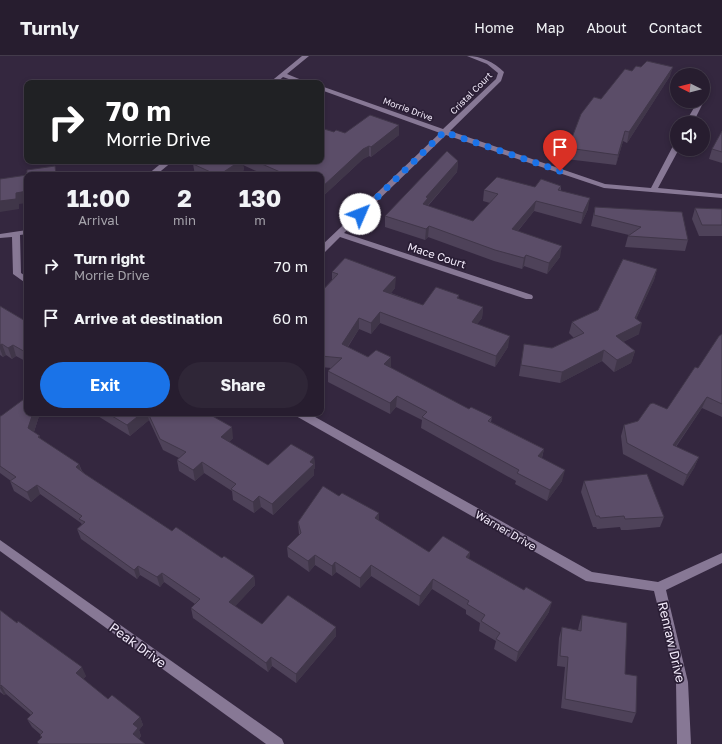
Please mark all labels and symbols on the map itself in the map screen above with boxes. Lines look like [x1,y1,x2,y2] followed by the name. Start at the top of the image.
[670,68,710,108] north arrow
[448,69,495,116] street label: Cristal Court
[382,95,434,123] street label: Morrie Drive
[543,130,577,171] pin
[339,193,381,235] position arrow
[406,239,468,271] street label: Mace Court
[473,507,539,553] street label: Warner Drive
[655,600,689,684] street label: Renraw Drive
[107,619,169,671] street label: Peak Drive

